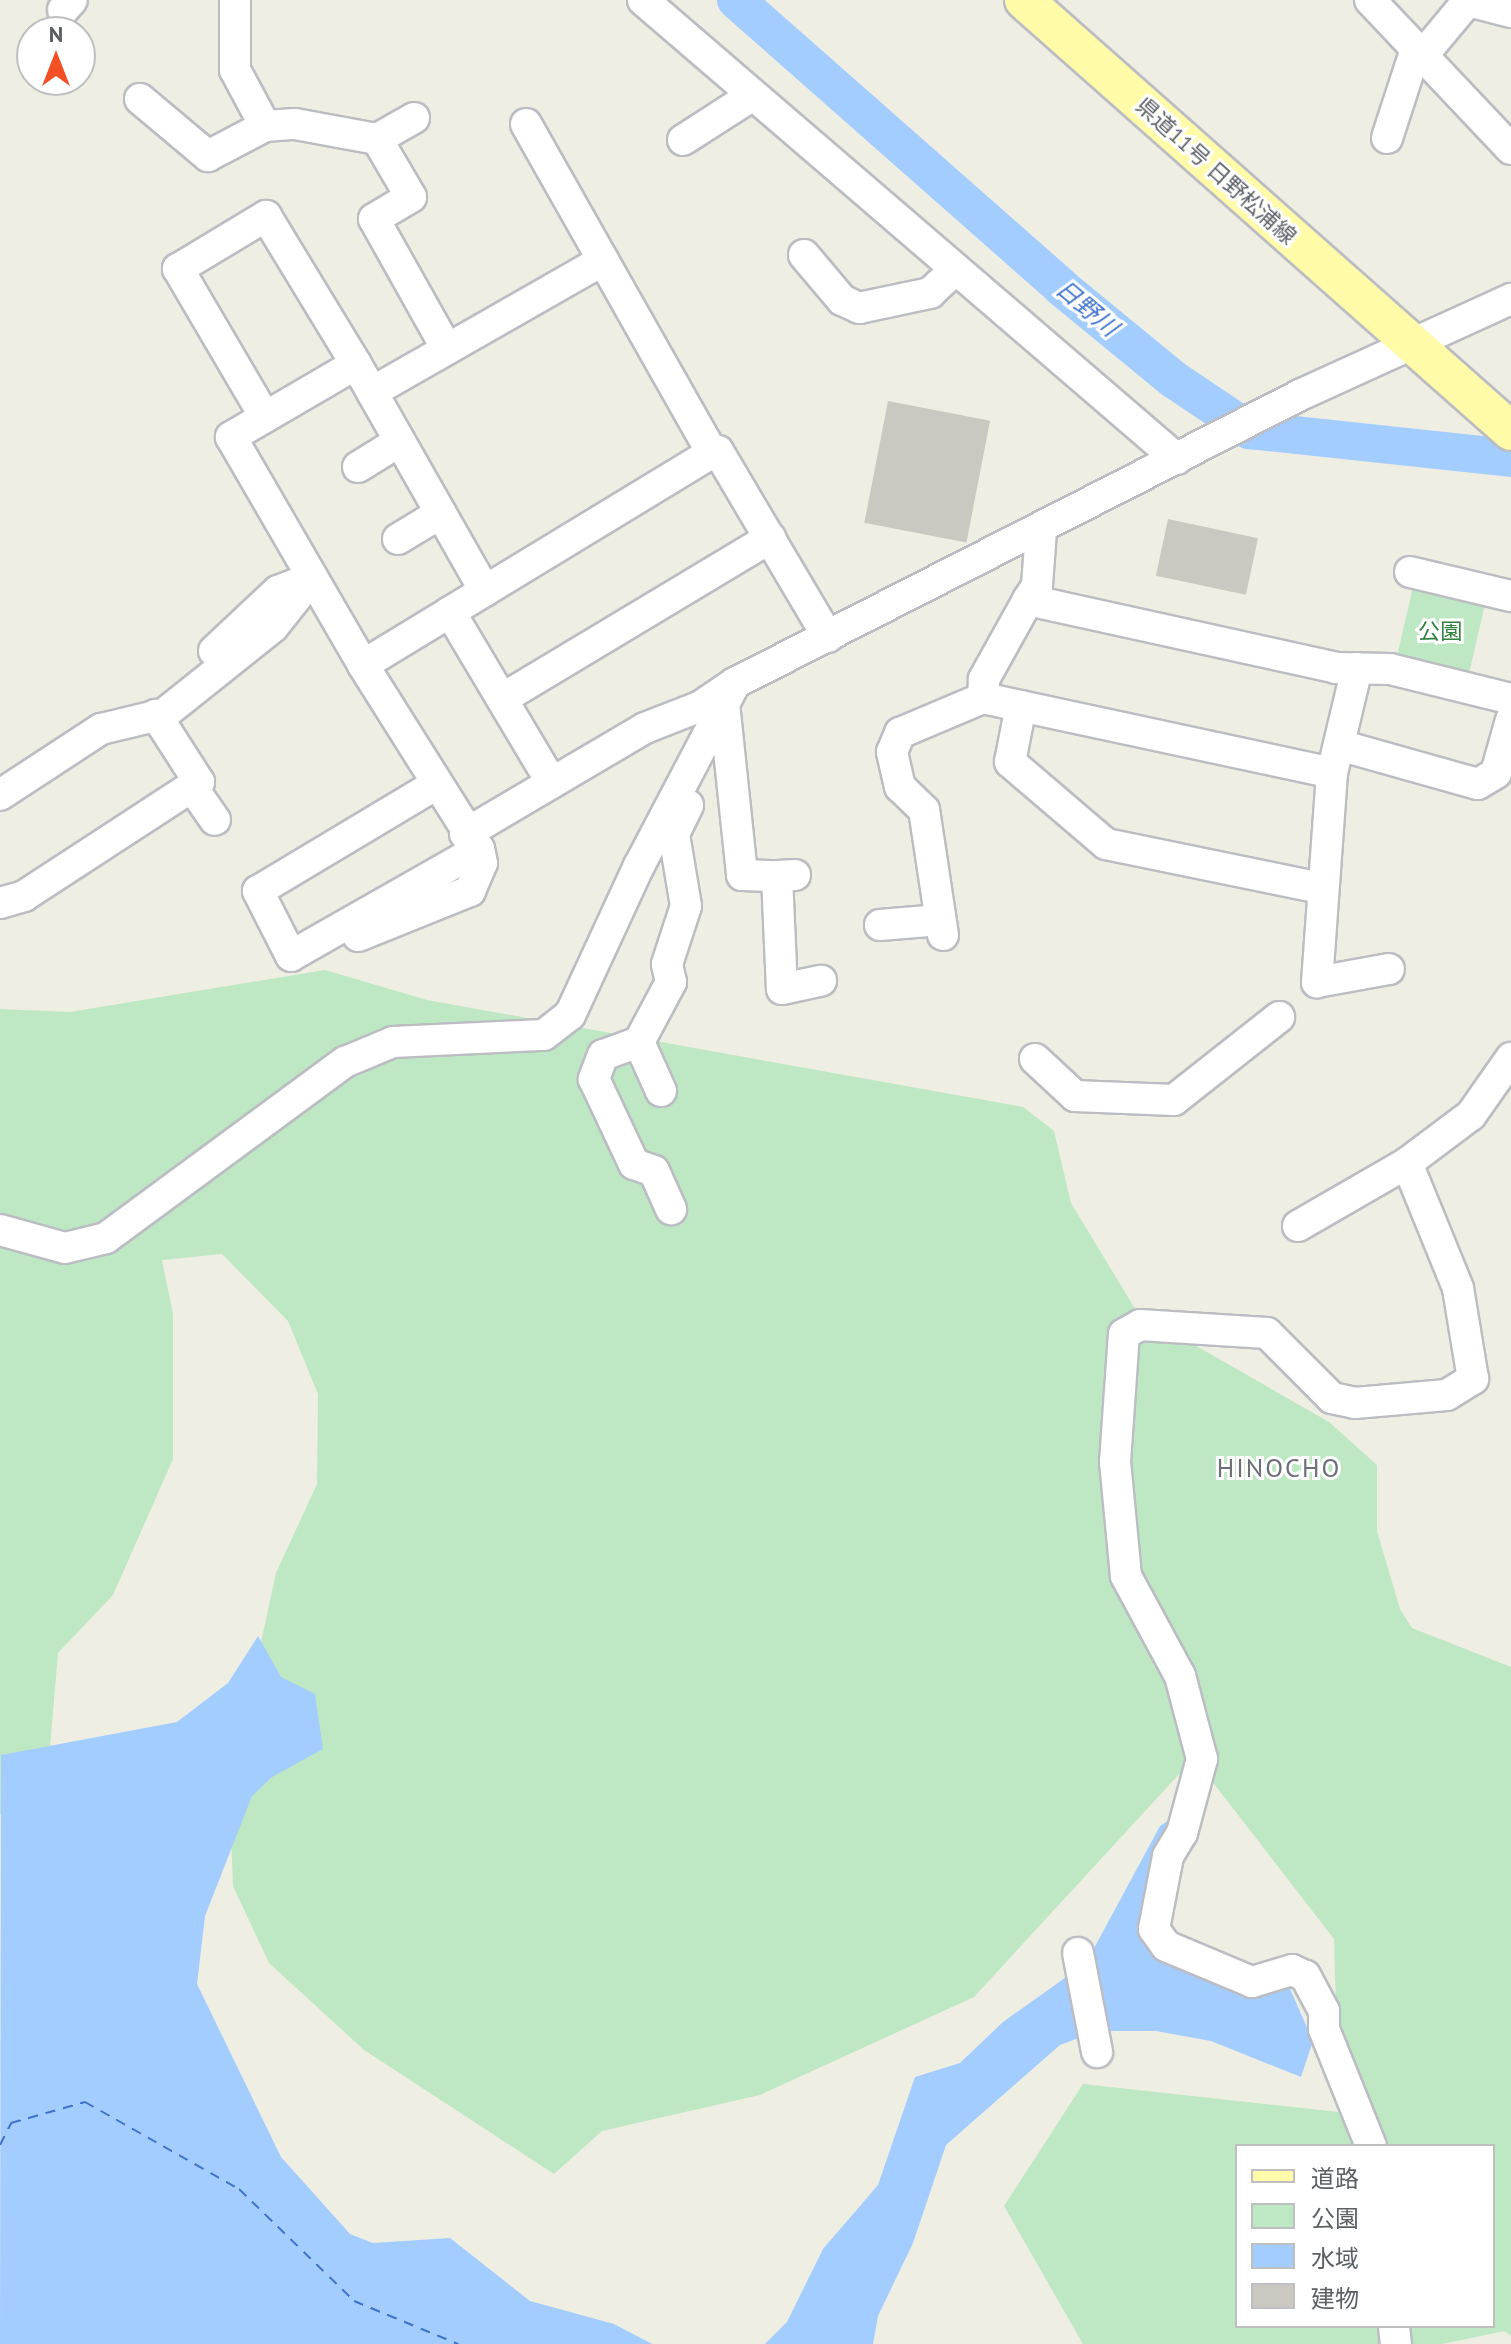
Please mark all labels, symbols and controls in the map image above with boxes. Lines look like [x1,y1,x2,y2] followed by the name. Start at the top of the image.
[16,16,96,96] north arrow
[49,20,63,48] text: N
[1131,92,1301,250] street label: 県道11号 日野松浦線
[1050,274,1124,342] water label: 日野川
[1418,619,1462,645] park label: 公園
[1217,1452,1341,1484] district label: HINOCHO
[1235,2144,1495,2328] legend
[1311,2163,1359,2194] text: 道路
[1311,2203,1359,2234] text: 公園
[1311,2243,1359,2274] text: 水域
[1311,2283,1359,2314] text: 建物

